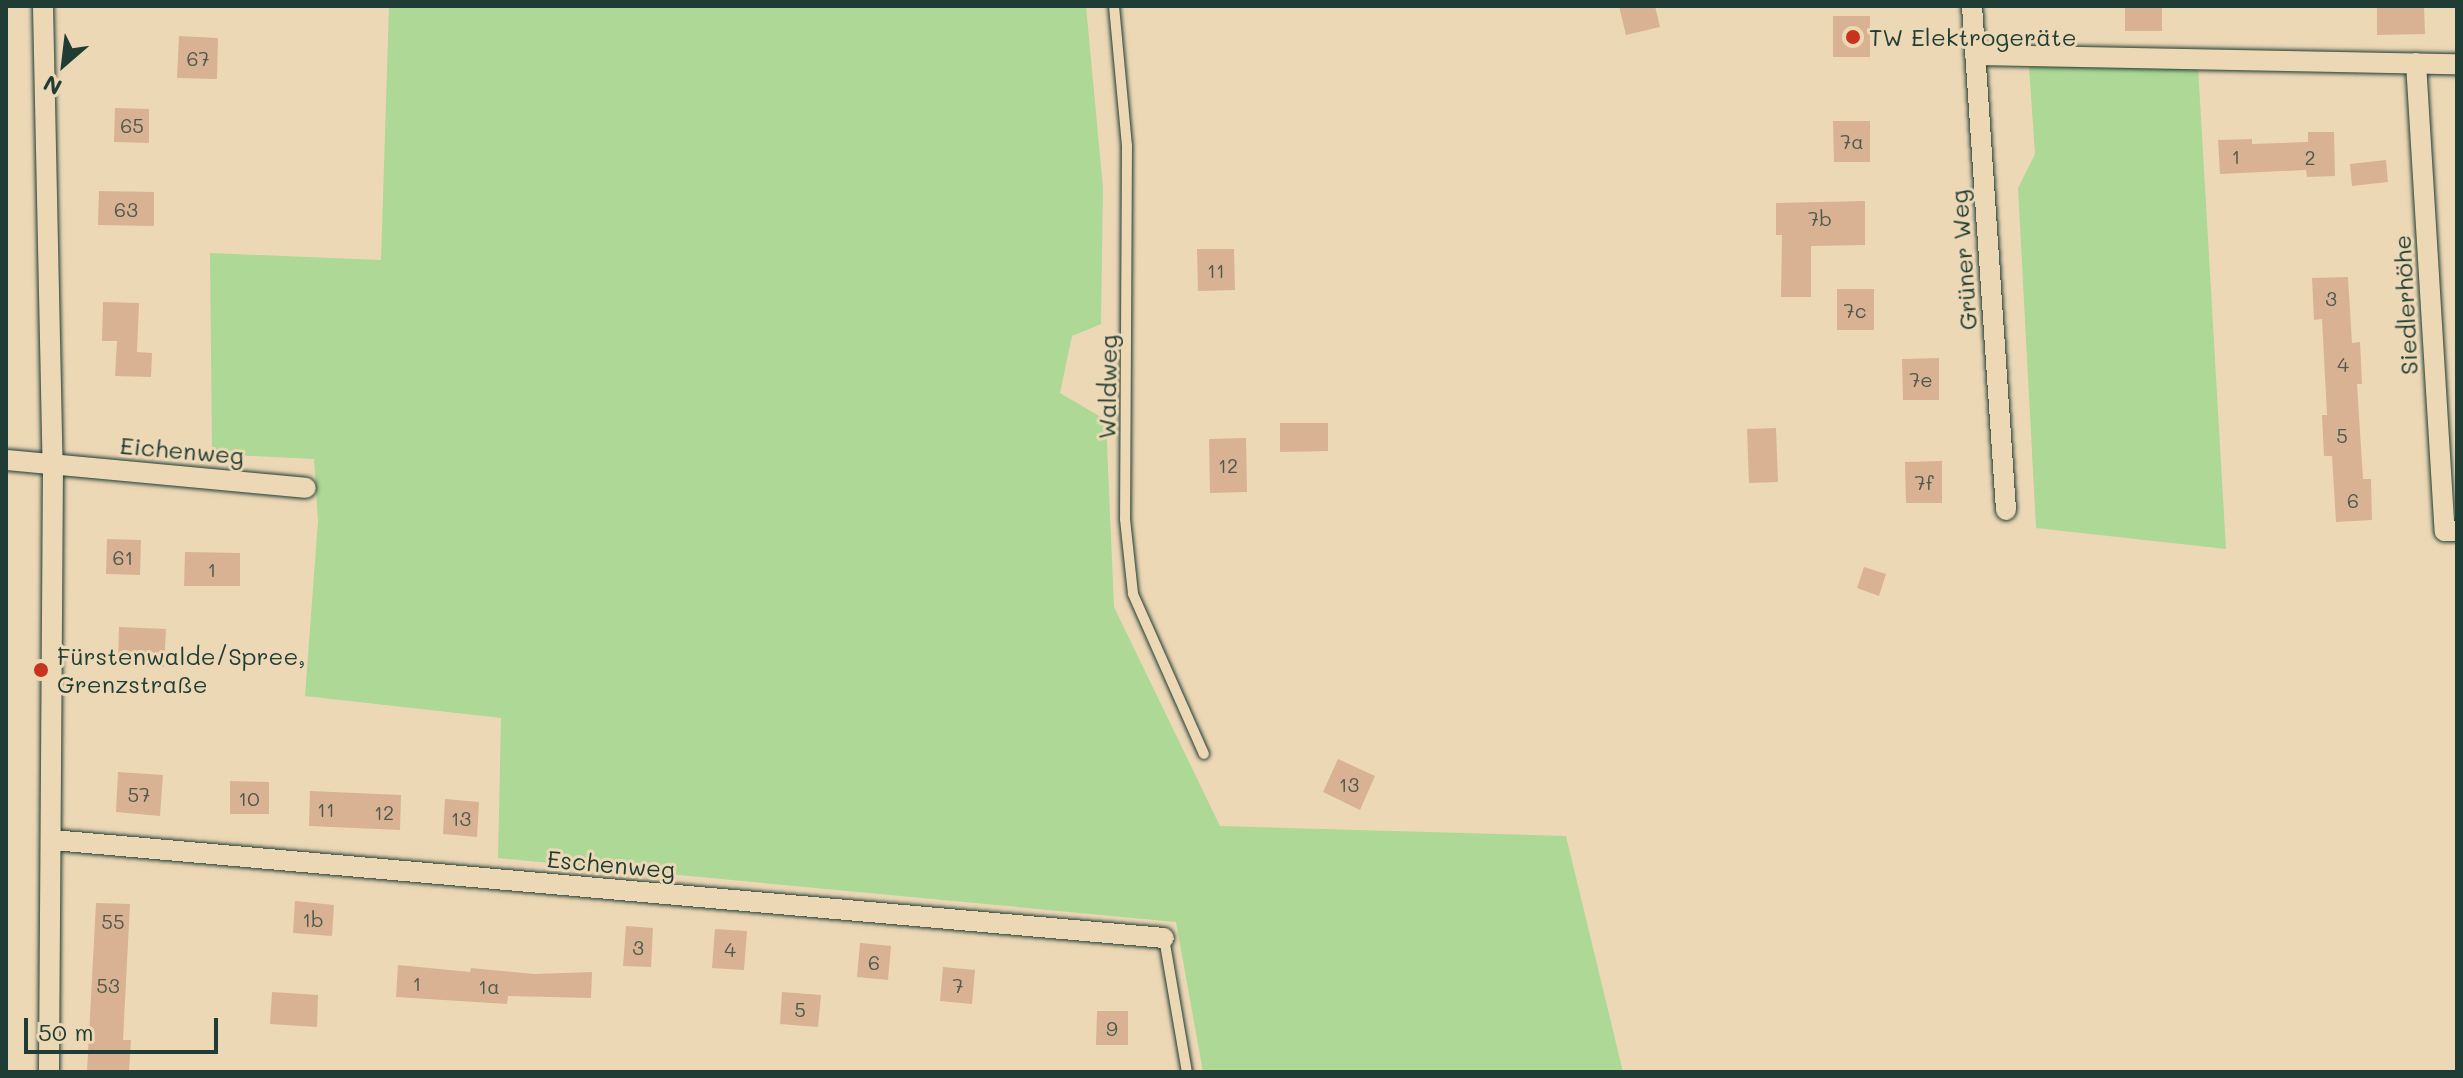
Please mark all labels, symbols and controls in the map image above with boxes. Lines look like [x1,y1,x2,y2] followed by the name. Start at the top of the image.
[1869,23,2077,51] place label: TW Elektrogeräte
[24,24,104,104] north arrow
[1844,28,1862,46] marker: TW Elektrogeräte
[186,46,210,70] house number: 67
[38,69,67,102] text: N
[120,113,144,137] house number: 65
[1840,129,1864,153] house number: 7a
[2232,144,2240,168] house number: 1
[2304,145,2316,169] house number: 2
[1944,189,1982,331] street label: Grüner Weg
[114,197,138,221] house number: 63
[1808,206,1832,230] house number: 7b
[2387,234,2423,376] street label: Siedlerhöhe
[1207,258,1225,282] house number: 11
[2325,286,2337,310] house number: 3
[1844,298,1866,322] house number: 7c
[1092,334,1122,440] street label: Waldweg
[2337,352,2349,376] house number: 4
[1909,367,1933,391] house number: 7e
[2336,423,2348,447] house number: 5
[119,430,245,470] street label: Eichenweg
[1218,453,1238,477] house number: 12
[1915,470,1933,494] house number: 7f
[2347,488,2359,512] house number: 6
[112,545,134,569] house number: 61
[208,557,216,581] house number: 1
[57,642,306,698] place label: Fürstenwalde/Spree, Grenzstraße
[32,661,50,679] marker: Fürstenwalde/Spree, Grenzstraße
[1339,772,1359,796] house number: 13
[128,782,150,806] house number: 57
[238,786,260,810] house number: 10
[317,797,335,821] house number: 11
[374,800,394,824] house number: 12
[451,806,471,830] house number: 13
[546,844,676,884] street label: Eschenweg
[302,907,324,931] house number: 1b
[101,909,125,933] house number: 55
[632,935,644,959] house number: 3
[724,937,736,961] house number: 4
[868,950,880,974] house number: 6
[413,971,421,995] house number: 1
[96,973,120,997] house number: 53
[952,973,964,997] house number: 7
[478,974,500,998] house number: 1a
[794,997,806,1021] house number: 5
[28,1002,222,1052] scale bar
[38,1016,94,1047] text: 50 m
[1106,1016,1118,1040] house number: 9

